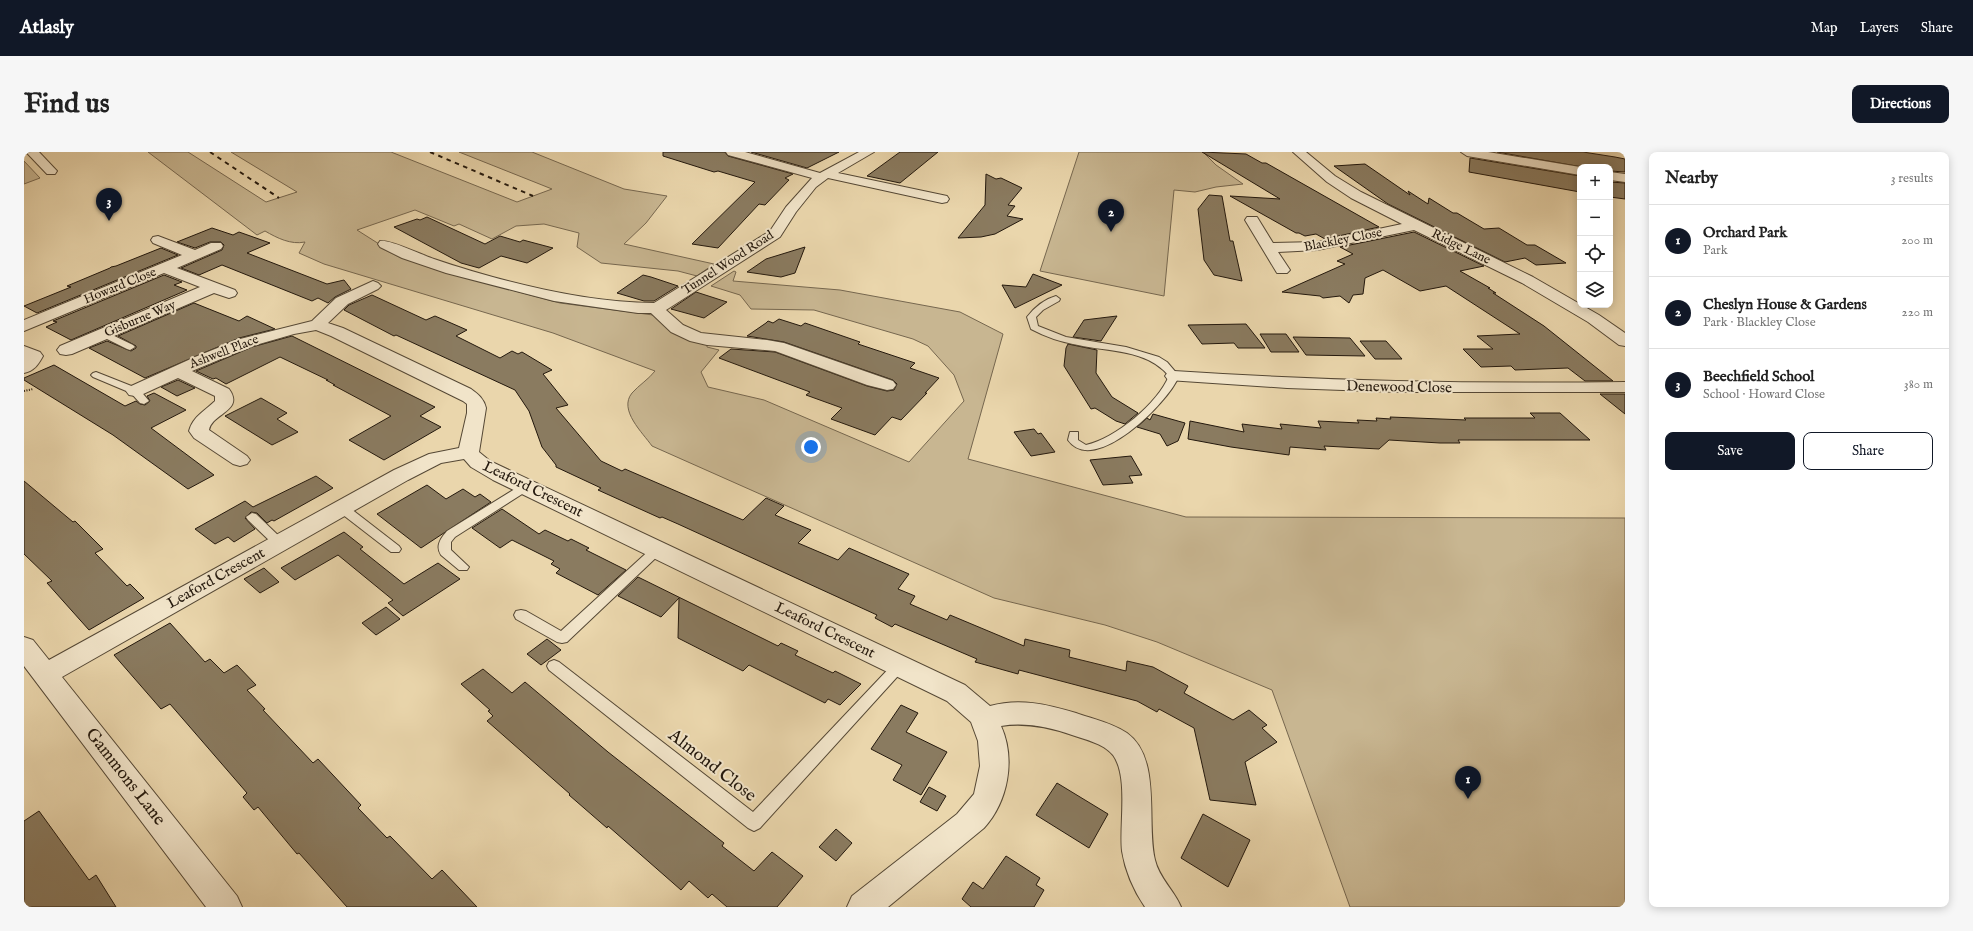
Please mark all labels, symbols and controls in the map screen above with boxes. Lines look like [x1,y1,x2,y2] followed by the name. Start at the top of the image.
[20,16,74,40] text: Atlasly
[1811,19,1838,37] text: Map
[1860,19,1899,37] text: Layers
[1921,19,1953,37] text: Share
[1852,85,1949,123] button: Directions
[24,87,110,122] text: Find us
[1577,164,1613,308] map controls
[1577,164,1613,200] button: +
[1665,168,1718,189] text: Nearby
[1891,170,1933,187] text: 3 results
[96,188,122,221] pin: 3
[1098,199,1124,232] pin: 2
[1577,200,1613,236] button: −
[1703,223,1787,242] text: Orchard Park
[1302,224,1384,256] street label: Blackley Close
[1429,225,1493,269] street label: Ridge Lane
[679,227,777,299] street label: Tunnel Wood Road
[1676,232,1680,249] text: 1
[1901,232,1933,249] text: 200 m
[1577,236,1613,272] button: locate
[1703,242,1728,259] text: Park
[81,264,159,308] street label: Howard Close
[1577,272,1613,308] button: layers
[1703,295,1867,314] text: Cheslyn House & Gardens
[102,296,179,342] street label: Gisburne Way
[1675,304,1681,321] text: 2
[1902,304,1933,321] text: 220 m
[1703,314,1816,331] text: Park · Blackley Close
[186,331,261,373] street label: Ashwell Place
[1703,367,1814,386] text: Beechfield School
[1676,376,1680,393] text: 3
[1904,376,1933,393] text: 380 m
[1346,377,1452,397] street label: Denewood Close
[1703,386,1825,403] text: School · Howard Close
[1665,432,1795,470] button: Save
[1803,432,1933,470] button: Share
[801,437,821,457] your location
[480,457,586,521] street label: Leaford Crescent
[164,543,268,613] street label: Leaford Crescent
[772,598,878,662] street label: Leaford Crescent
[80,724,170,830] street label: Gammons Lane
[662,724,761,808] street label: Almond Close
[1455,766,1481,799] pin: 1

